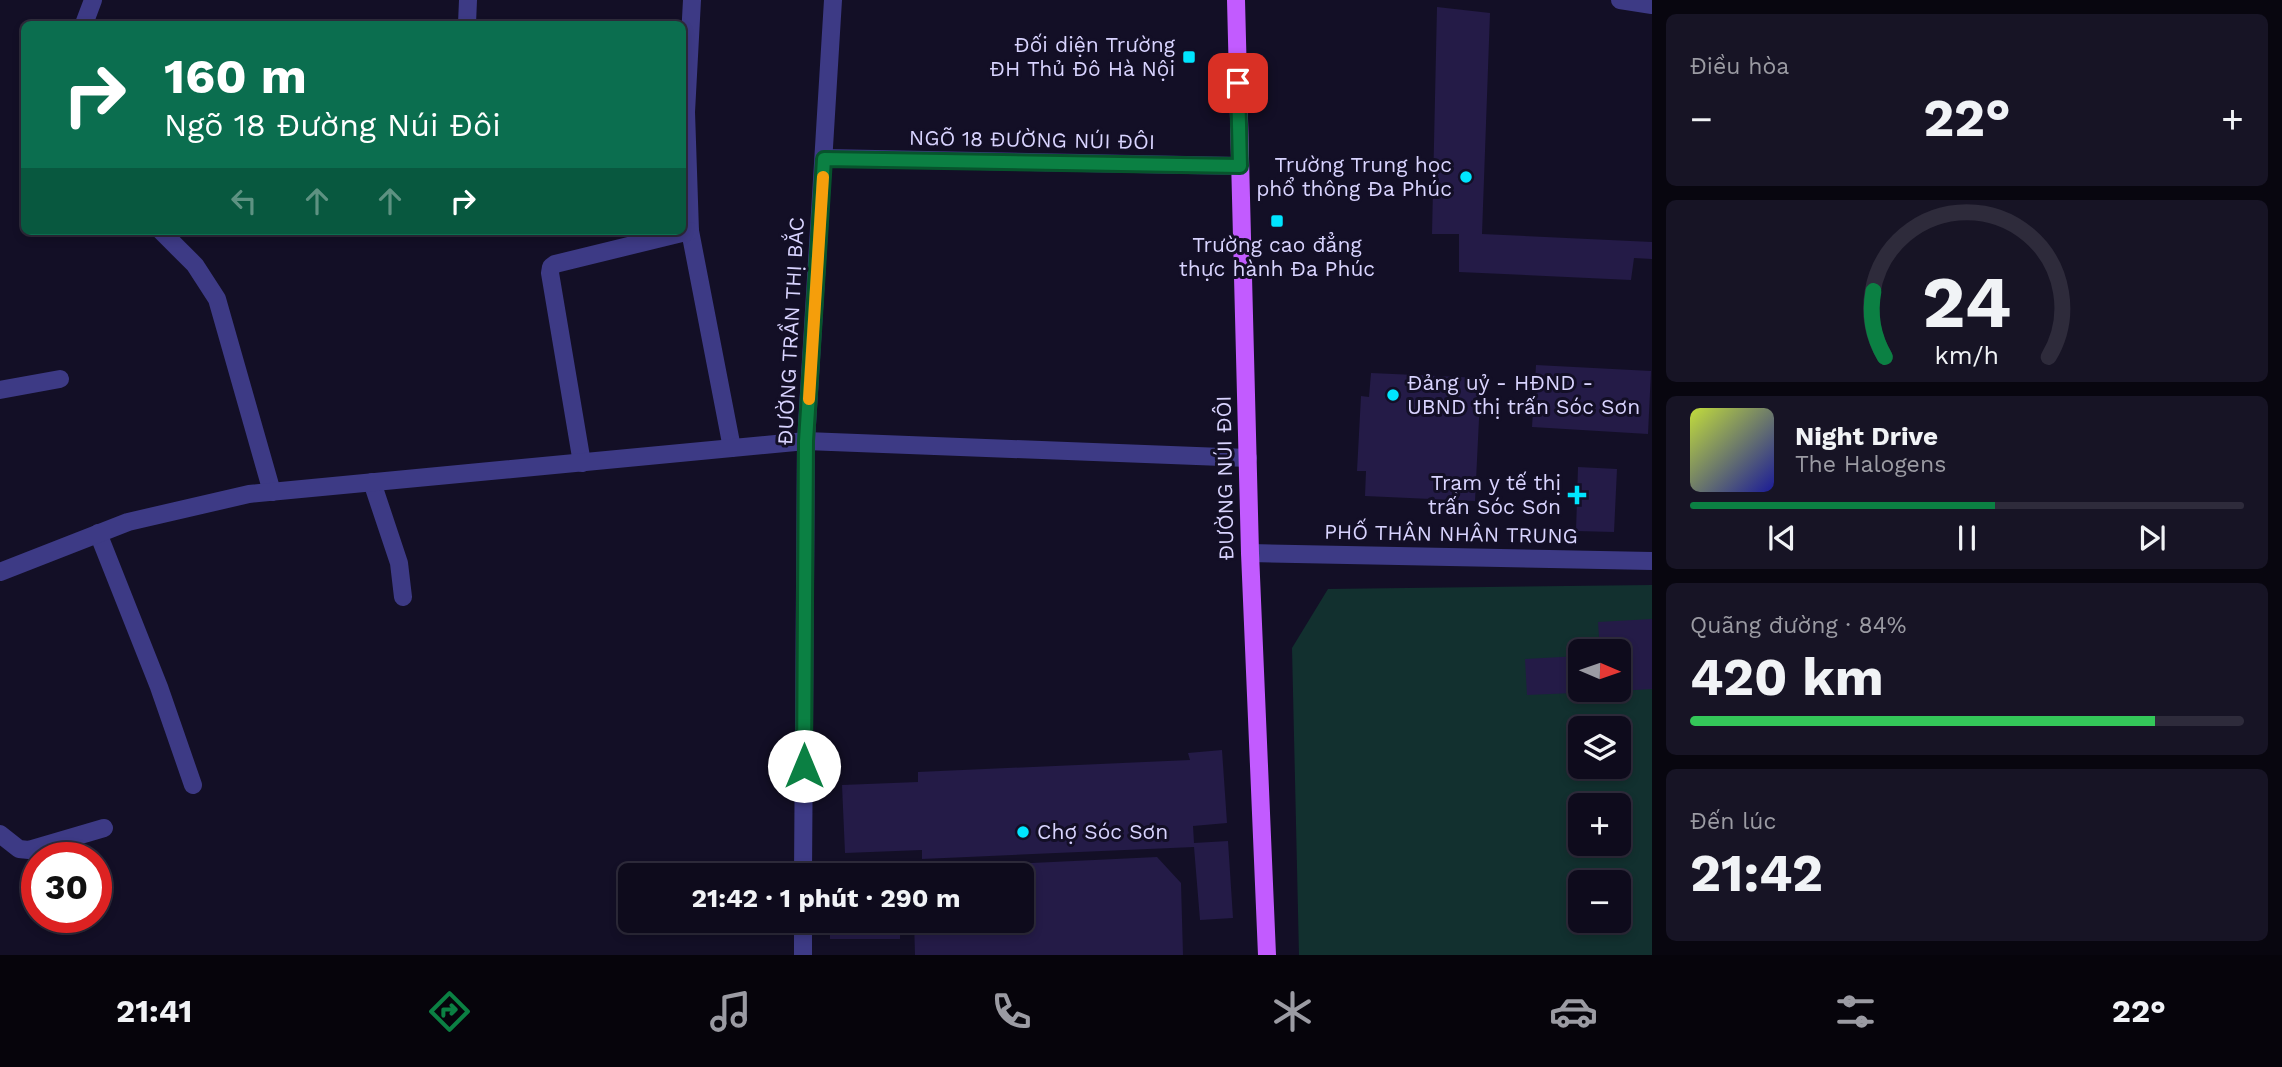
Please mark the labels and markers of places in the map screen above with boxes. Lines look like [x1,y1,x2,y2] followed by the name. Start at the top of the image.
[990,32,1176,81] place label: Đối diện Trường ĐH Thủ Đô Hà Nội
[1181,49,1197,65] marker: Đối diện Trường ĐH Thủ Đô Hà Nội
[1208,53,1268,113] pin
[1256,152,1452,201] place label: Trường Trung học phổ thông Đa Phúc
[1458,169,1474,185] marker: Trường Trung học phổ thông Đa Phúc
[1269,213,1285,229] marker: Trường cao đẳng thực hành Đa Phúc
[1179,231,1375,281] place label: Trường cao đẳng thực hành Đa Phúc
[1407,370,1640,419] place label: Đảng uỷ - HĐND - UBND thị trấn Sóc Sơn
[1385,387,1401,403] marker: Đảng uỷ - HĐND - UBND thị trấn Sóc Sơn
[1428,470,1561,519] place label: Trạm y tế thị trấn Sóc Sơn
[1567,485,1587,505] marker: Trạm y tế thị trấn Sóc Sơn
[1037,819,1168,844] place label: Chợ Sóc Sơn
[1015,824,1031,840] marker: Chợ Sóc Sơn

